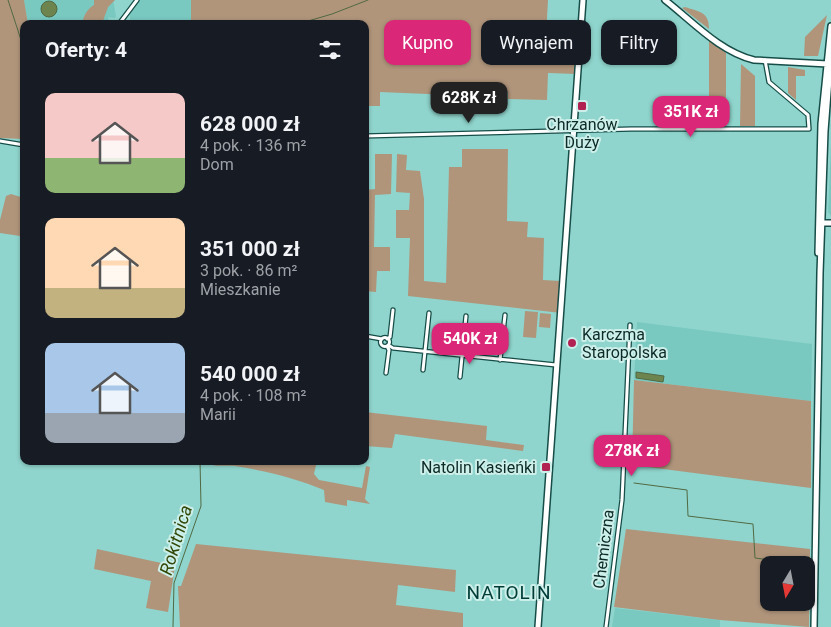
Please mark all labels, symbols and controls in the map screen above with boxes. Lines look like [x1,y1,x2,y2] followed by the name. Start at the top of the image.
[384,20,471,65] chip: Kupno
[481,20,591,65] chip: Wynajem
[601,20,677,65] chip: Filtry
[316,36,344,64] icon: filters
[45,38,127,62] text: Oferty: 4
[423,82,515,124] pin: 628K zł
[442,88,496,107] text: 628K zł
[645,96,737,138] pin: 351K zł
[576,100,588,112] marker: Chrzanów Duży
[664,102,718,121] text: 351K zł
[200,112,300,136] text: 628 000 zł
[85,113,145,173] icon: home
[546,115,618,152] place label: Chrzanów Duży
[200,136,306,155] text: 4 pok. · 136 m²
[200,155,234,174] text: Dom
[200,237,300,261] text: 351 000 zł
[85,238,145,298] icon: home
[200,261,297,280] text: 3 pok. · 86 m²
[200,280,281,299] text: Mieszkanie
[424,322,516,365] pin: 540K zł
[582,325,667,362] place label: Karczma Staropolska
[443,329,497,348] text: 540K zł
[566,337,578,349] marker: Karczma Staropolska
[200,362,300,386] text: 540 000 zł
[85,363,145,423] icon: home
[200,386,306,405] text: 4 pok. · 108 m²
[200,405,236,424] text: Marii
[586,434,678,477] pin: 278K zł
[605,441,659,460] text: 278K zł
[421,458,536,477] place label: Natolin Kasieńki
[540,461,552,473] marker: Natolin Kasieńki
[155,502,196,577] water label: Rokitnica
[589,508,618,590] street label: Chemiczna
[760,556,815,611] north arrow
[760,556,815,611] map controls
[466,581,552,604] district label: NATOLIN

